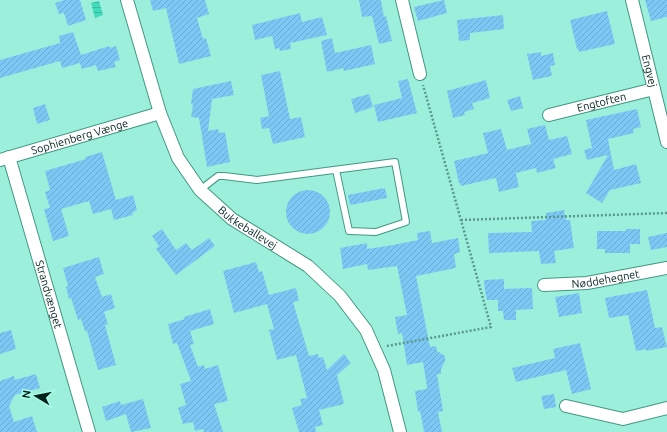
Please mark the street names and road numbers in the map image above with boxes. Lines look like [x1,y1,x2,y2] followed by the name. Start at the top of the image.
[640,53,659,88] street label: Engvej
[576,90,627,114] street label: Engtoften
[30,117,130,157] street label: Sophienberg Vænge
[216,204,279,251] street label: Bukkeballevej
[33,259,65,330] street label: Strandvænget
[571,267,641,290] street label: Nøddehegnet

